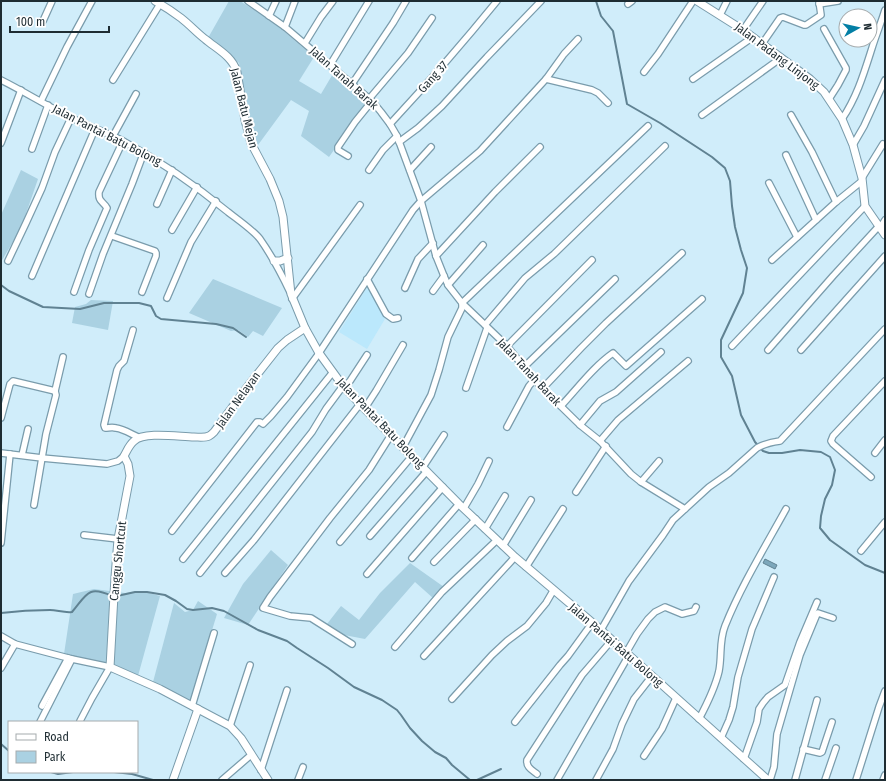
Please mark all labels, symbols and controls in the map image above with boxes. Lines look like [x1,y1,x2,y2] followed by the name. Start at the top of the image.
[10,8,109,34] scale bar
[838,8,878,48] north arrow
[16,15,45,29] text: 100 m
[732,20,822,92] street label: Jalan Padang Linjong
[861,23,874,31] text: N
[307,44,381,113] street label: Jalan Tanah Barak
[415,58,451,96] street label: Gang 37
[227,66,261,150] street label: Jalan Batu Mejan
[50,101,164,169] street label: Jalan Pantai Batu Bolong
[494,335,564,409] street label: Jalan Tanah Barak
[213,369,263,431] street label: Jalan Nelayan
[334,375,428,471] street label: Jalan Pantai Batu Bolong
[107,520,129,602] street label: Canggu Shortcut
[566,600,666,690] street label: Jalan Pantai Batu Bolong
[8,721,138,773] legend
[44,730,69,744] text: Road
[44,750,66,764] text: Park

